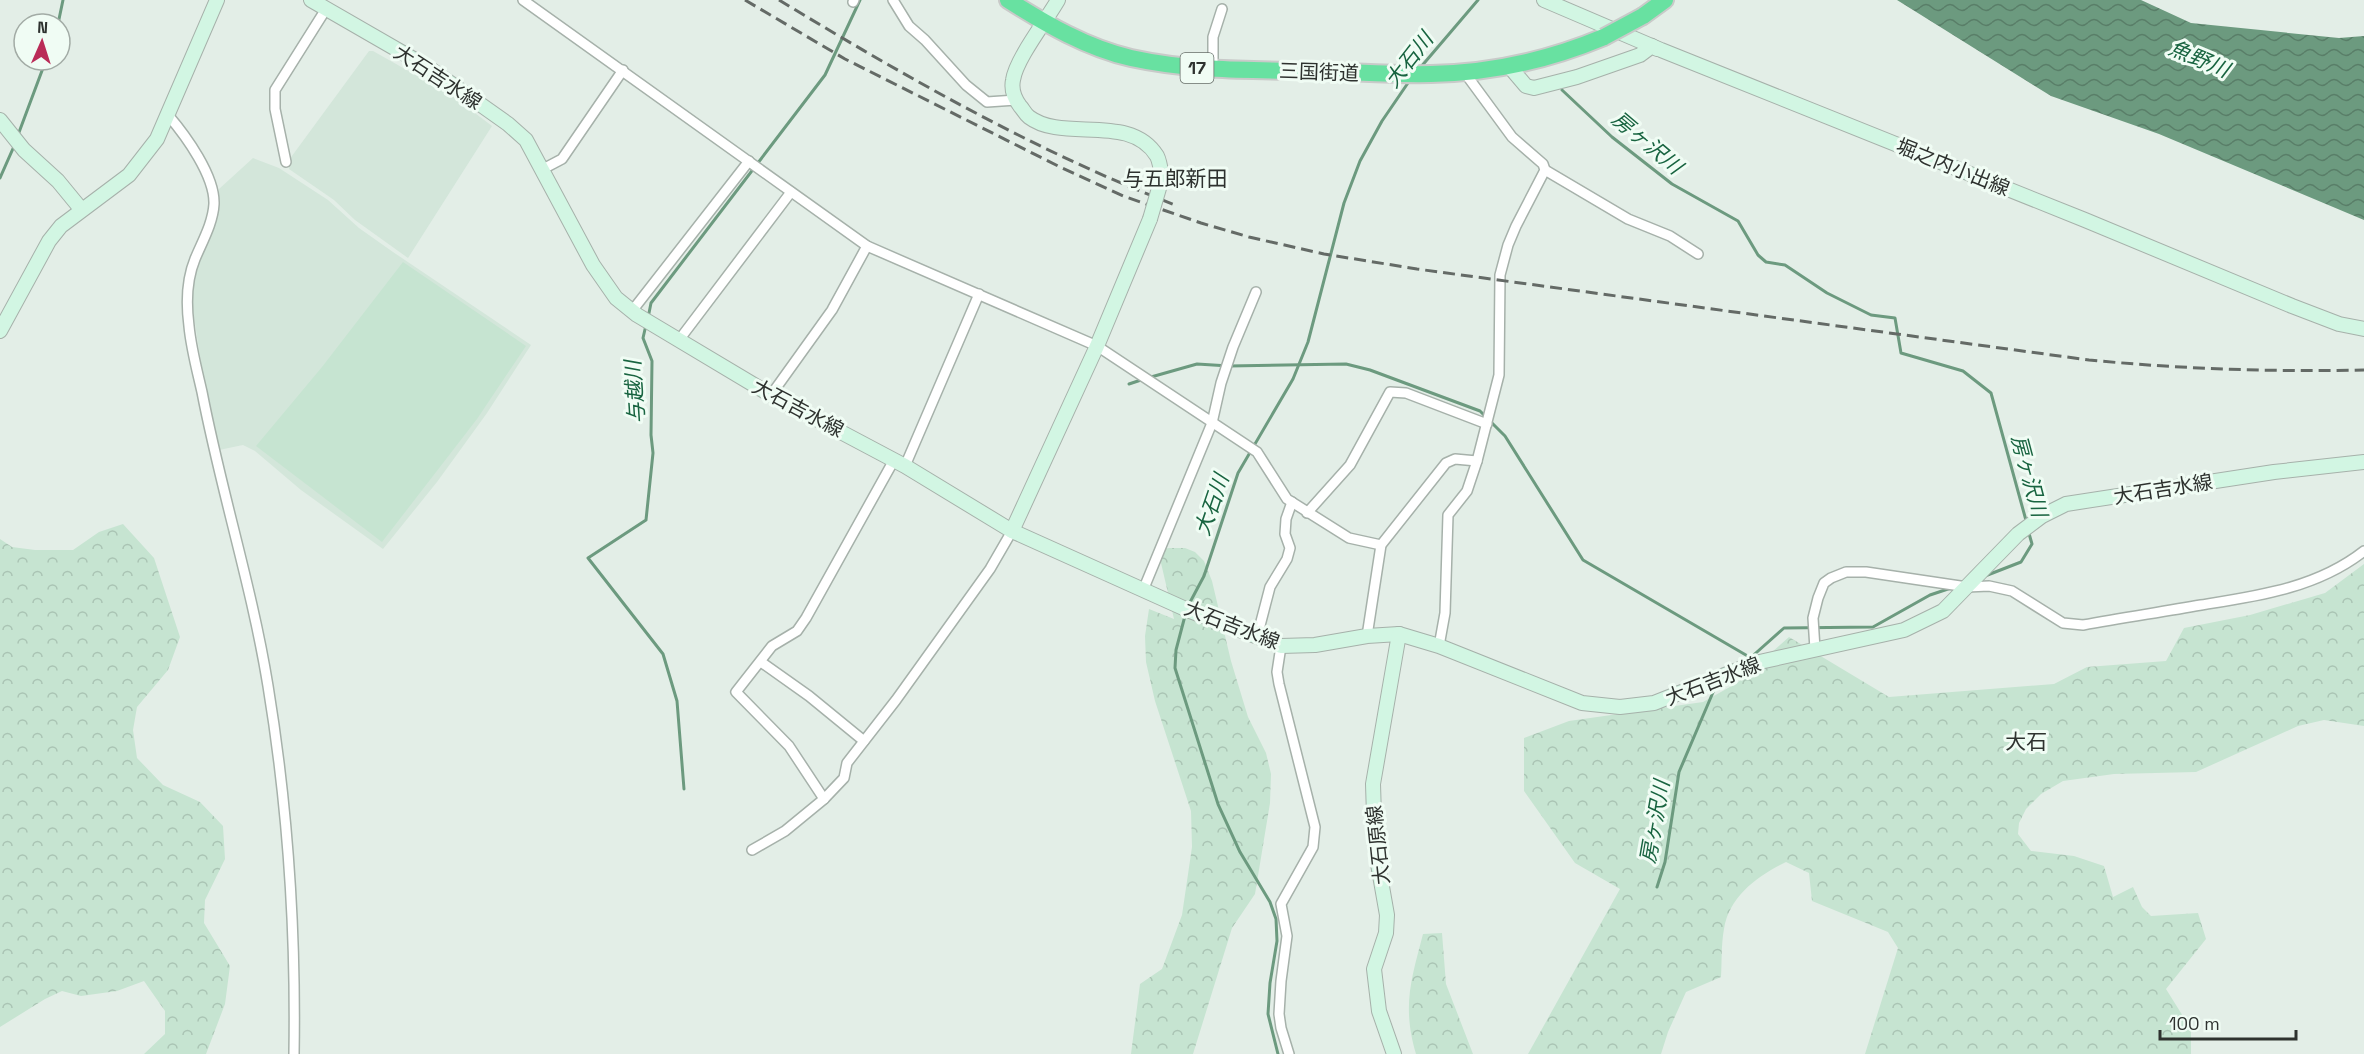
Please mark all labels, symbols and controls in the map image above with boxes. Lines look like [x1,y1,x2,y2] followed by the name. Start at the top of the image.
[12,12,72,72] north arrow
[37,17,49,38] text: N
[1379,25,1440,93] water label: 大石川
[2165,34,2235,84] water label: 魚野川
[389,39,487,115] street label: 大石吉水線
[1180,53,1214,83] road number: 17
[1279,58,1359,86] street label: 三国街道
[1606,105,1690,181] water label: 房ヶ沢川
[1892,132,2014,202] street label: 堀之内小出線
[1123,165,1228,192] district label: 与五郎新田
[619,358,650,424] water label: 与越川
[748,373,848,443] street label: 大石吉水線
[2006,432,2054,522] water label: 房ヶ沢川
[2112,468,2214,510] street label: 大石吉水線
[1189,469,1235,539] water label: 大石川
[1181,595,1283,655] street label: 大石吉水線
[1662,651,1764,711] street label: 大石吉水線
[2005,728,2047,755] district label: 大石
[1634,776,1675,866] water label: 房ヶ沢川
[1361,804,1395,886] street label: 大石原線
[2160,1003,2296,1041] scale bar
[2169,1012,2220,1035] text: 100 m

